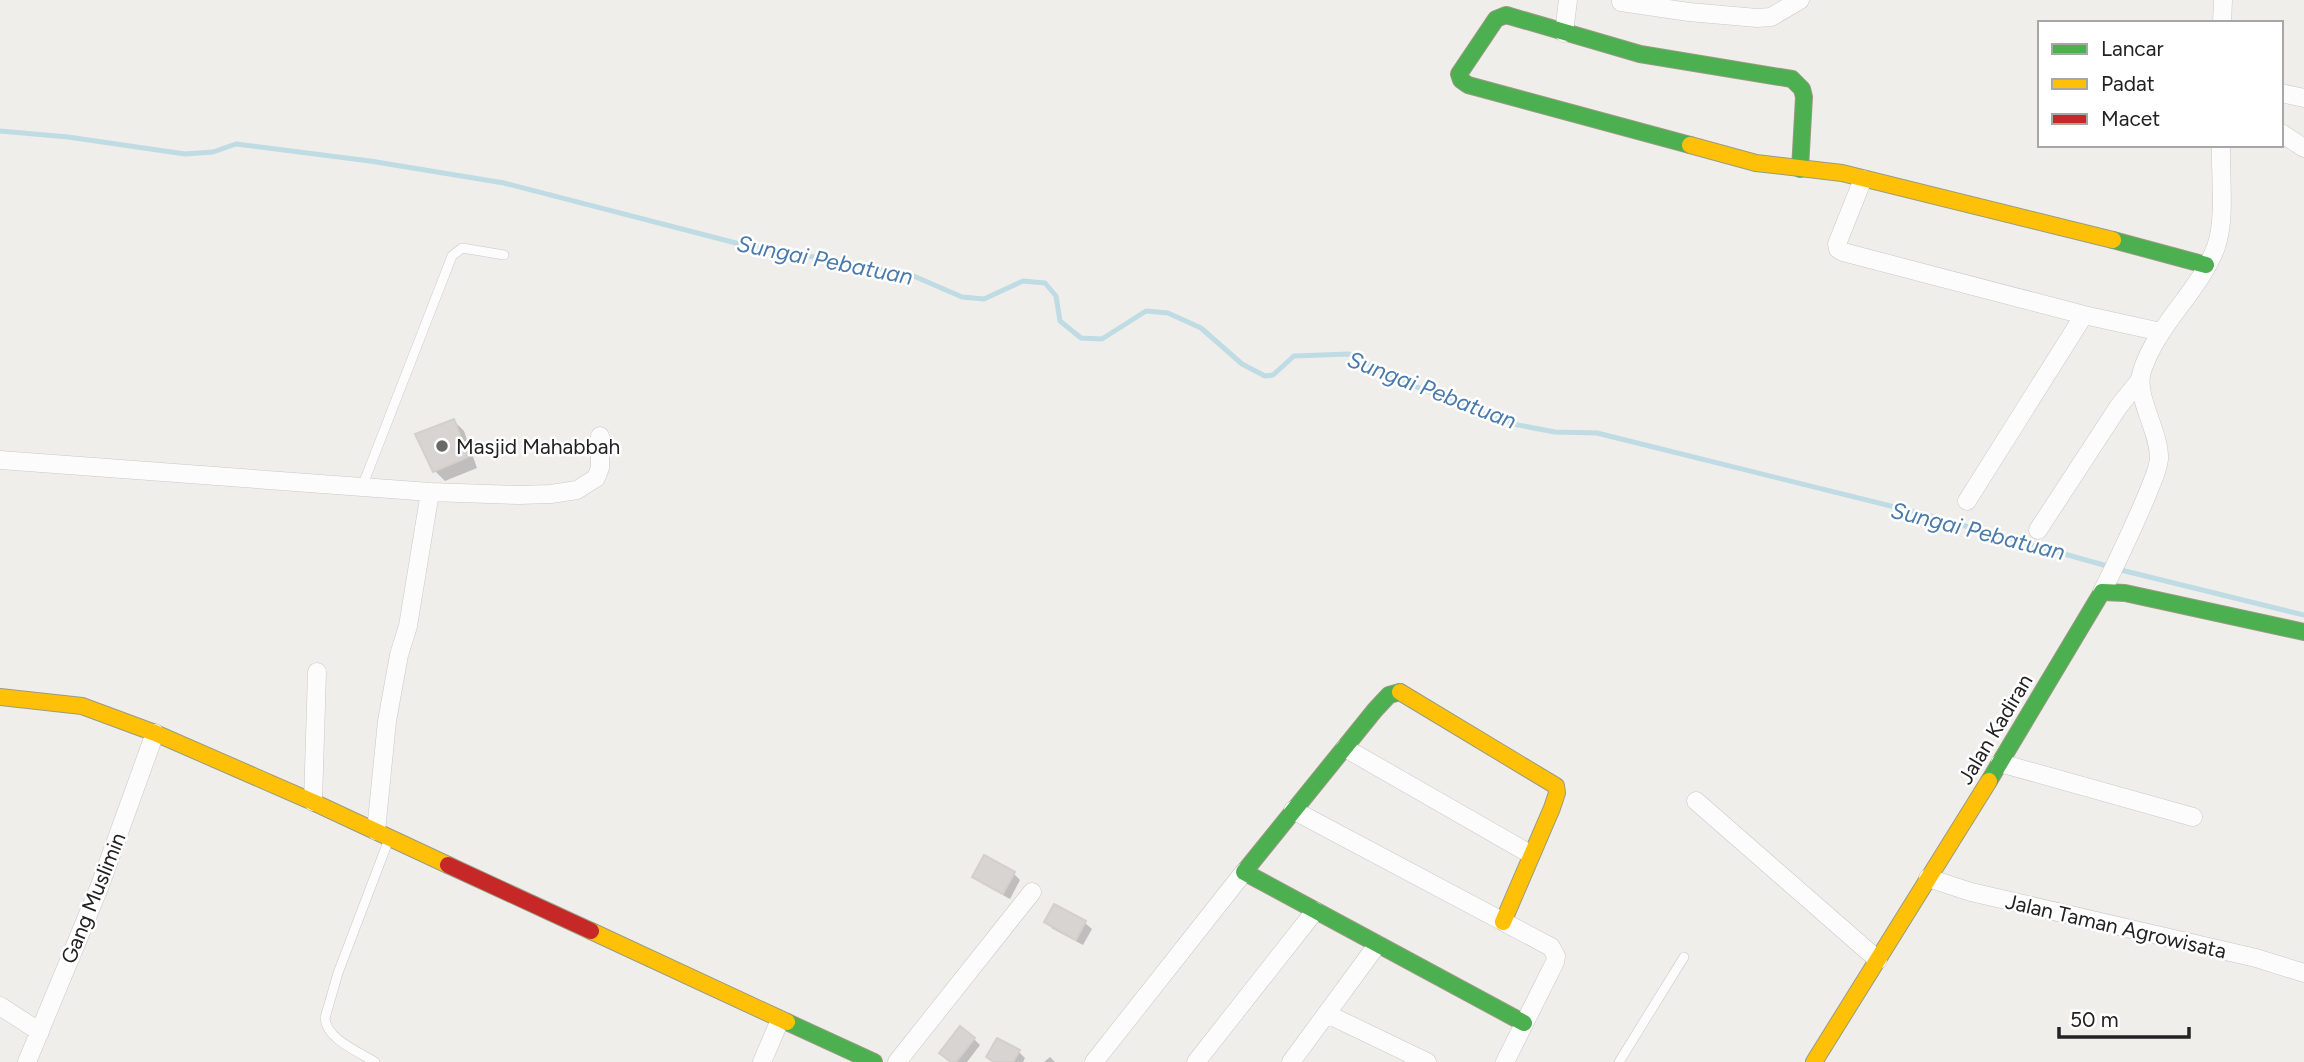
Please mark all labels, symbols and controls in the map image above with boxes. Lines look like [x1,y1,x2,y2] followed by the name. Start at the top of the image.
[2038,21,2283,147] legend
[2101,36,2164,61] text: Lancar
[2101,71,2155,96] text: Padat
[2101,106,2160,131] text: Macet
[735,229,915,291] water label: Sungai Pebatuan
[1344,345,1521,435] water label: Sungai Pebatuan
[456,434,620,459] place label: Masjid Mahabbah
[434,438,450,454] marker: Masjid Mahabbah
[1888,496,2068,566] water label: Sungai Pebatuan
[1952,669,2038,789] street label: Jalan Kadiran
[55,829,131,967] street label: Gang Muslimin
[2003,888,2229,964] street label: Jalan Taman Agrowisata
[2059,996,2188,1040] scale bar
[2070,1007,2119,1032] text: 50 m

